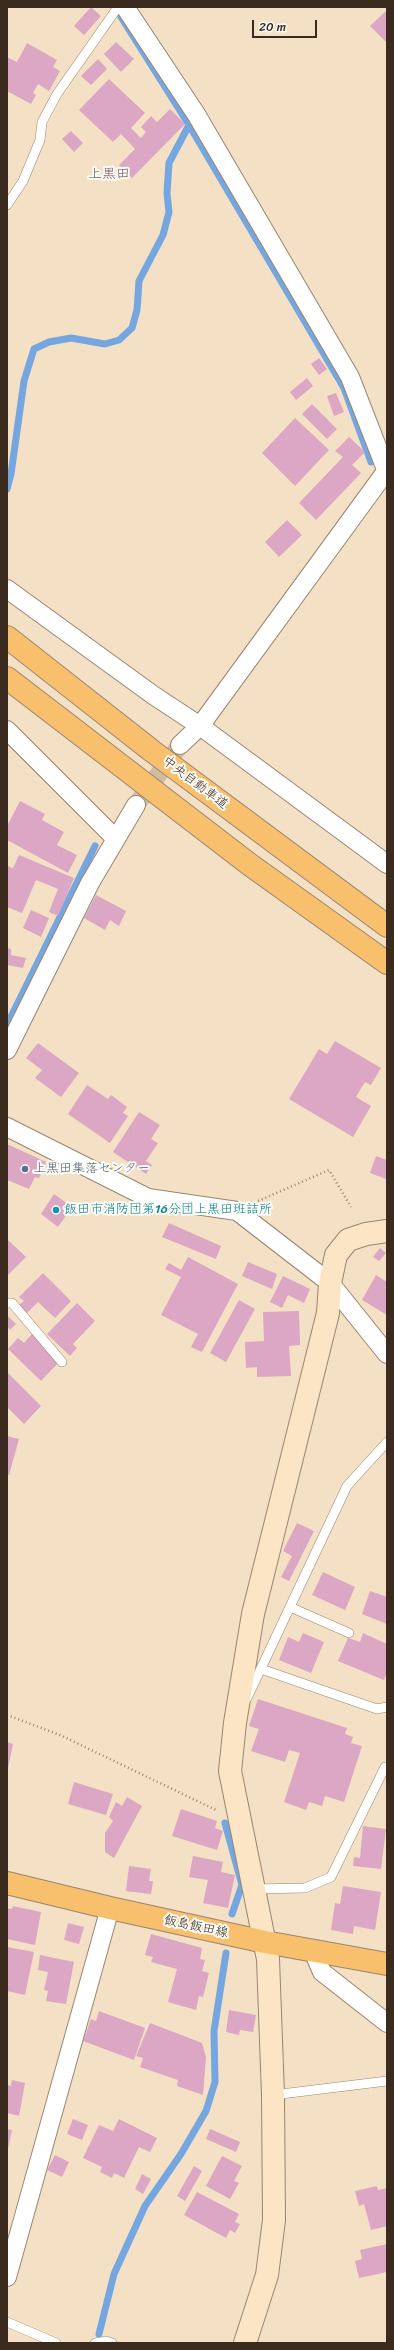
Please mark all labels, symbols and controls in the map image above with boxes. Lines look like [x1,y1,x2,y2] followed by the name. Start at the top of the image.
[254,12,319,38] scale bar
[259,16,286,38] text: 20 m
[88,166,130,182] district label: 上黒田
[159,753,231,813] street label: 中央自動車道
[33,1161,150,1177] place label: 上黒田集落センター
[20,1164,30,1174] marker: 上黒田集落センター
[64,1202,272,1218] place label: 飯田市消防団第16分団上黒田班詰所
[51,1205,61,1215] marker: 飯田市消防団第16分団上黒田班詰所
[163,1913,229,1941] street label: 飯島飯田線

